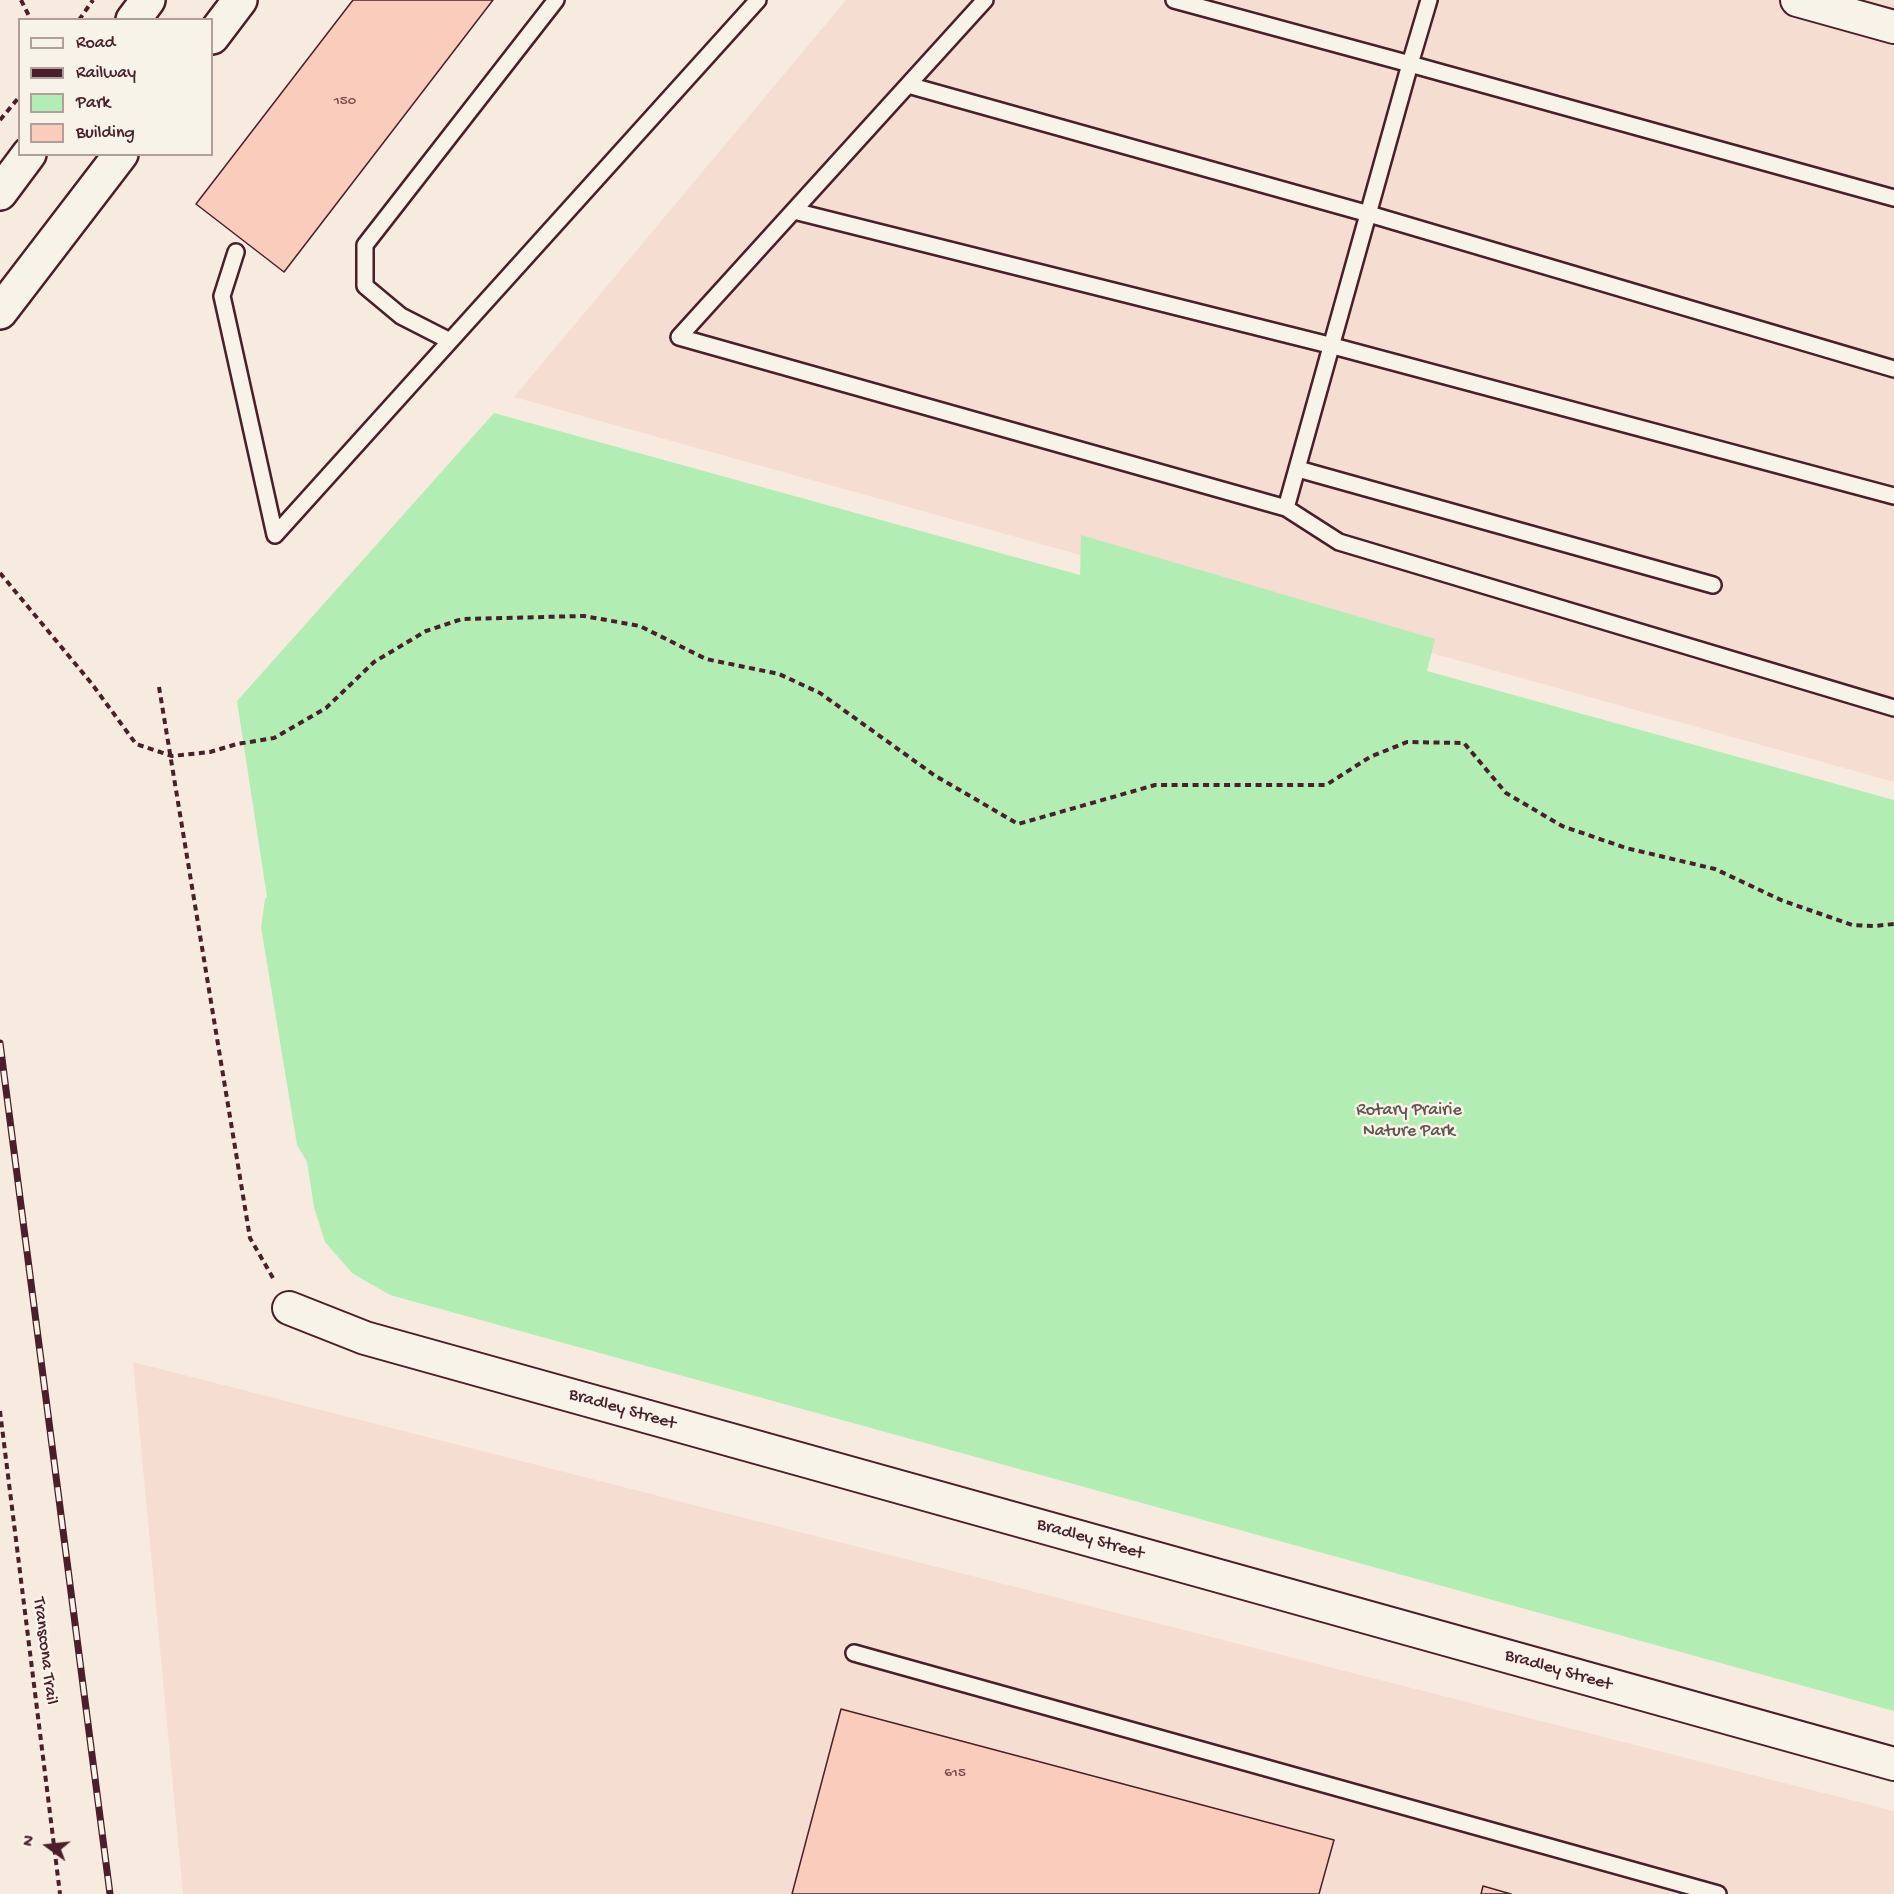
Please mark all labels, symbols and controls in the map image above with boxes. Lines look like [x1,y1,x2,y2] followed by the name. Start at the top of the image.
[18,18,213,156] legend
[76,33,115,54] text: Road
[76,63,136,84] text: Railway
[76,93,110,114] text: Park
[334,93,356,111] house number: 150
[76,123,135,144] text: Building
[1356,1100,1462,1142] park label: Rotary Prairie Nature Park
[566,1384,678,1436] street label: Bradley Street
[1034,1514,1146,1566] street label: Bradley Street
[27,1596,61,1706] street label: Transcona Trail
[1502,1645,1614,1697] street label: Bradley Street
[944,1765,966,1783] house number: 615
[18,1816,78,1876] north arrow
[20,1834,41,1849] text: N

